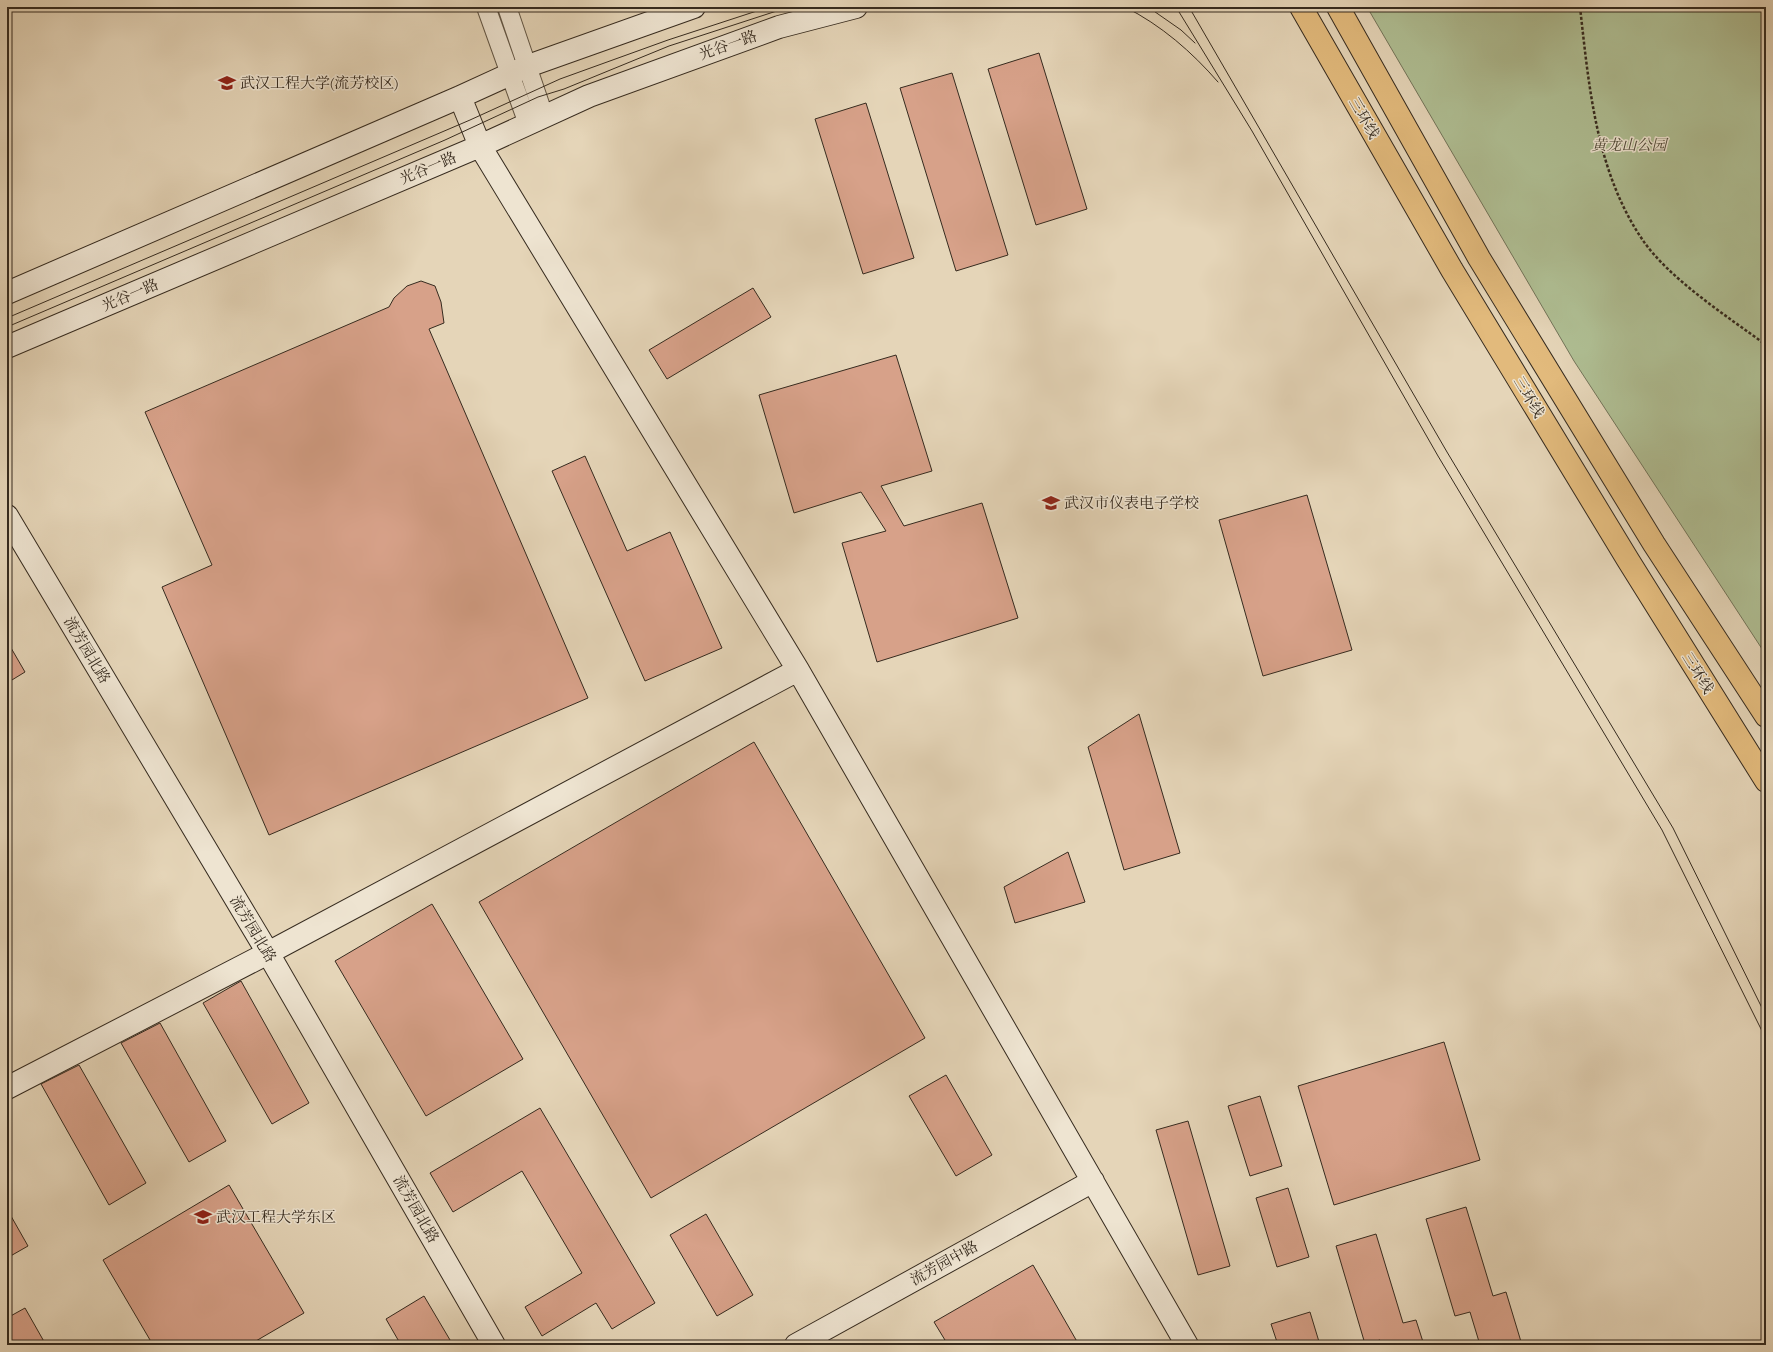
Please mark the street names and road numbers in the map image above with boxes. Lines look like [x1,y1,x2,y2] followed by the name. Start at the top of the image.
[697,27,759,63] street label: 光谷一路
[1345,94,1383,142] street label: 三环线
[397,148,459,188] street label: 光谷一路
[99,275,161,315] street label: 光谷一路
[1510,373,1548,421] street label: 三环线
[60,613,114,687] street label: 流芳园北路
[1678,649,1718,697] street label: 三环线
[226,892,280,966] street label: 流芳园北路
[389,1172,443,1246] street label: 流芳园北路
[907,1237,981,1289] street label: 流芳园中路

